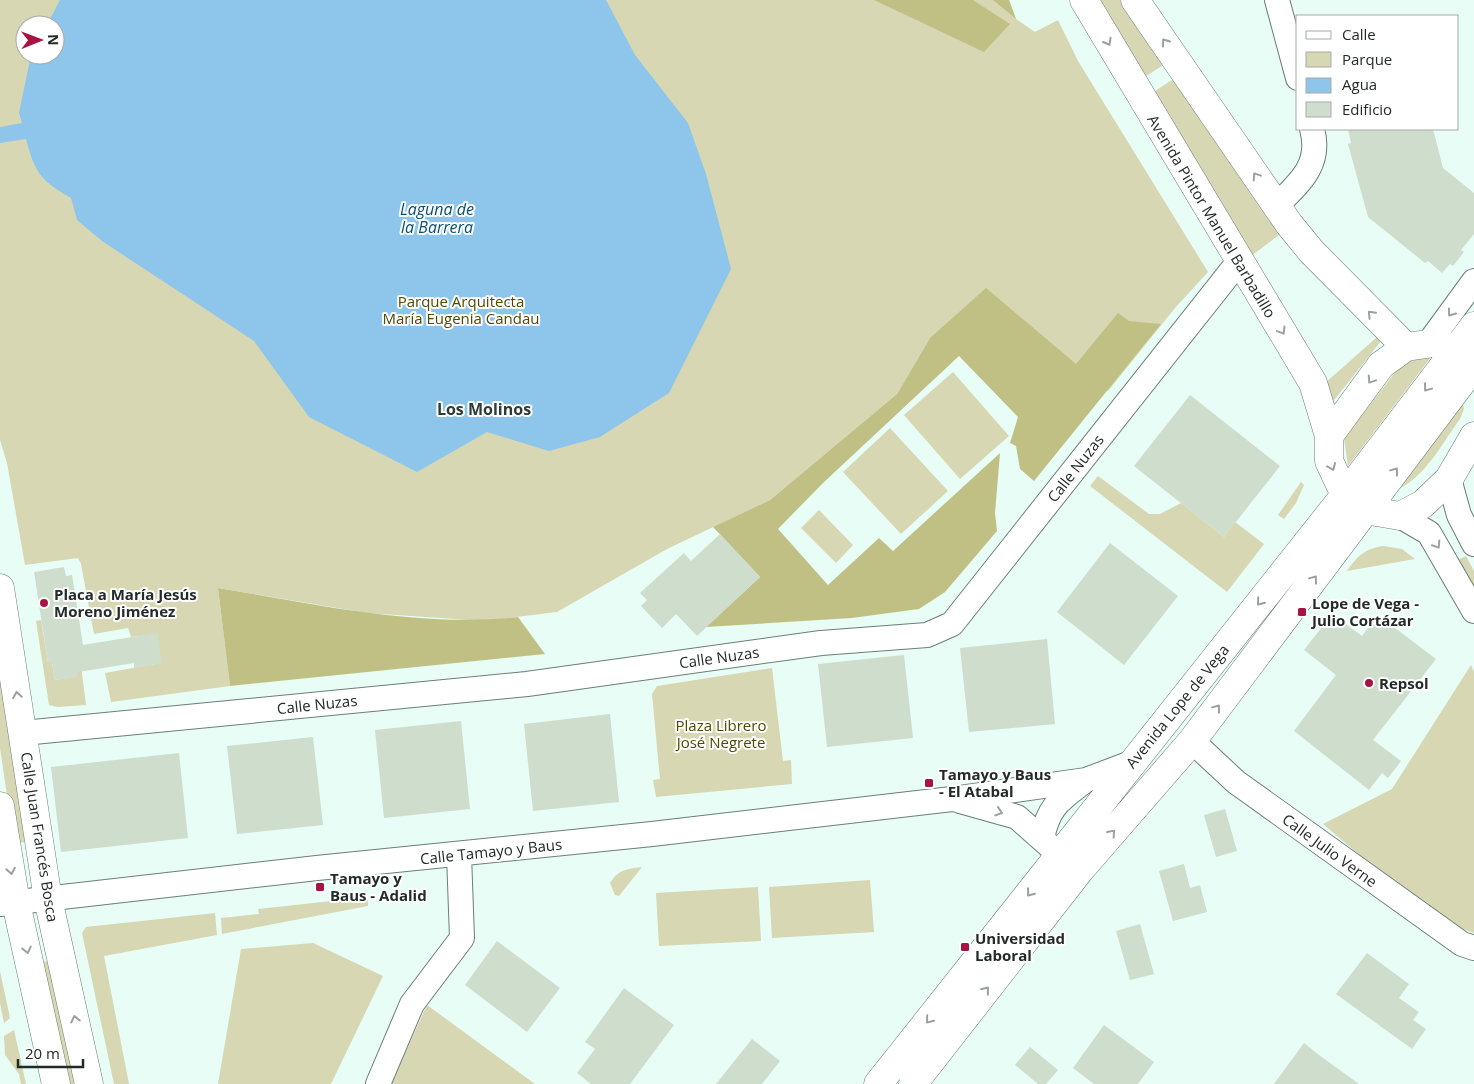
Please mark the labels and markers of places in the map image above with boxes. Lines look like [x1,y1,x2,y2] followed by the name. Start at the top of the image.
[54,584,197,621] place label: Placa a María Jesús Moreno Jiménez
[1310,593,1419,630] place label: Lope de Vega - Julio Cortázar
[38,597,50,609] marker: Placa a María Jesús Moreno Jiménez
[1296,606,1308,618] marker: Lope de Vega - Julio Cortázar
[1379,673,1429,693] place label: Repsol
[1363,677,1375,689] marker: Repsol
[939,764,1051,801] place label: Tamayo y Baus - El Atabal
[923,777,935,789] marker: Tamayo y Baus - El Atabal
[330,868,427,905] place label: Tamayo y Baus - Adalid
[314,881,326,893] marker: Tamayo y Baus - Adalid
[975,928,1065,965] place label: Universidad Laboral
[959,941,971,953] marker: Universidad Laboral

